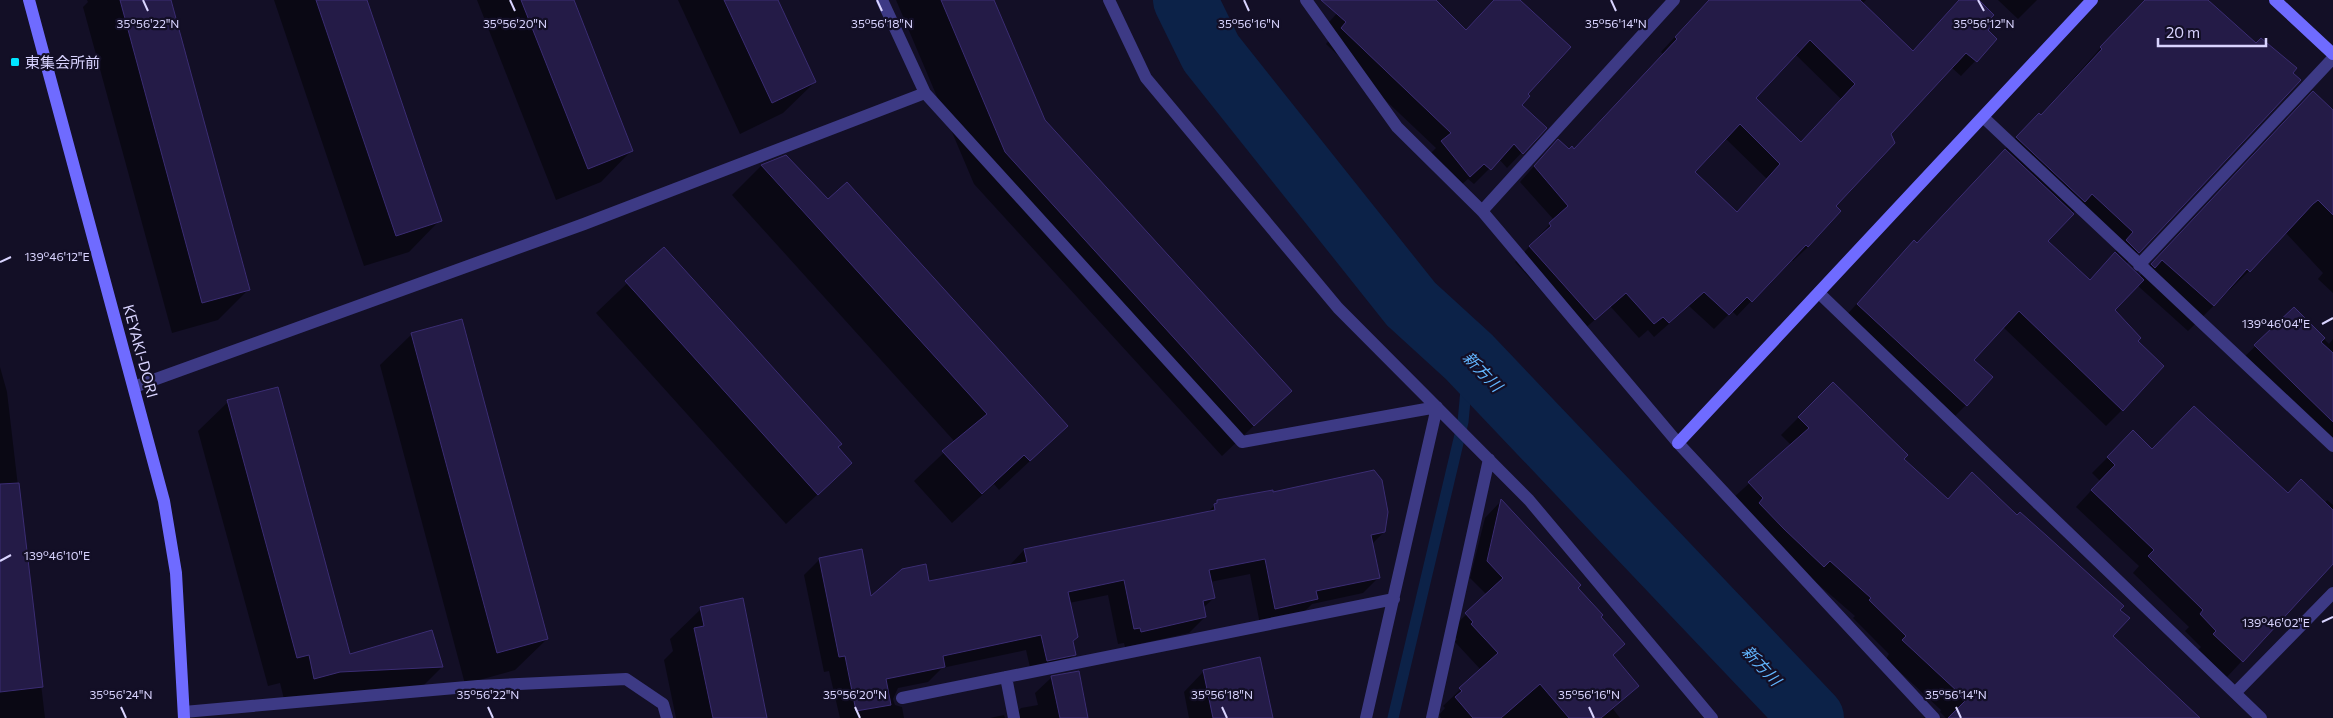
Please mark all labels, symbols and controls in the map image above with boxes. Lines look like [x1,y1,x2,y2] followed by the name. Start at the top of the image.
[2158,15,2266,47] scale bar
[117,16,179,30] text: 35°56'22"N
[483,16,547,30] text: 35°56'20"N
[851,16,913,30] text: 35°56'18"N
[1218,16,1280,30] text: 35°56'16"N
[1585,16,1647,30] text: 35°56'14"N
[1953,16,2015,30] text: 35°56'12"N
[2166,23,2200,41] text: 20 m
[25,53,100,71] place label: 東集会所前
[9,56,21,68] marker: 東集会所前
[24,249,90,263] text: 139°46'12"E
[120,302,162,400] street label: KEYAKI-DORI
[2242,316,2310,330] text: 139°46'04"E
[1459,347,1508,396] water label: 新方川
[24,548,90,562] text: 139°46'10"E
[2242,615,2310,629] text: 139°46'02"E
[1739,641,1787,690] water label: 新方川
[89,687,153,701] text: 35°56'24"N
[457,687,519,701] text: 35°56'22"N
[823,687,887,701] text: 35°56'20"N
[1191,687,1253,701] text: 35°56'18"N
[1558,687,1620,701] text: 35°56'16"N
[1925,687,1987,701] text: 35°56'14"N

